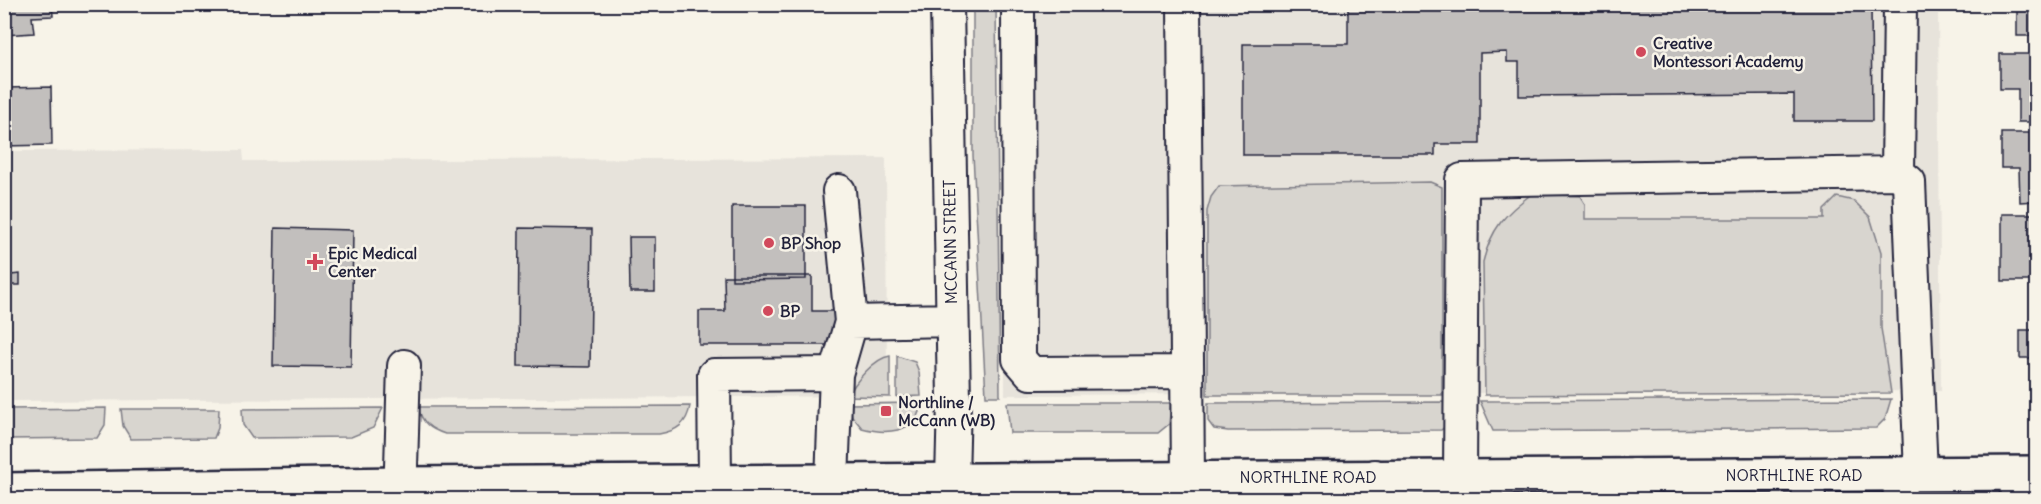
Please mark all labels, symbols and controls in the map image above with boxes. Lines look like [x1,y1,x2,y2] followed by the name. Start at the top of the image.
[1653,33,1804,72] place label: Creative Montessori Academy
[1634,45,1648,59] marker: Creative Montessori Academy
[939,180,961,304] street label: MCCANN STREET
[781,233,841,254] place label: BP Shop
[762,236,776,250] marker: BP Shop
[328,243,417,281] place label: Epic Medical Center
[306,253,324,271] marker: Epic Medical Center
[780,301,800,321] place label: BP
[761,304,775,318] marker: BP
[898,392,995,431] place label: Northline / McCann (WB)
[879,404,893,418] marker: Northline / McCann (WB)
[1725,465,1863,485] street label: NORTHLINE ROAD
[1239,467,1377,487] street label: NORTHLINE ROAD

